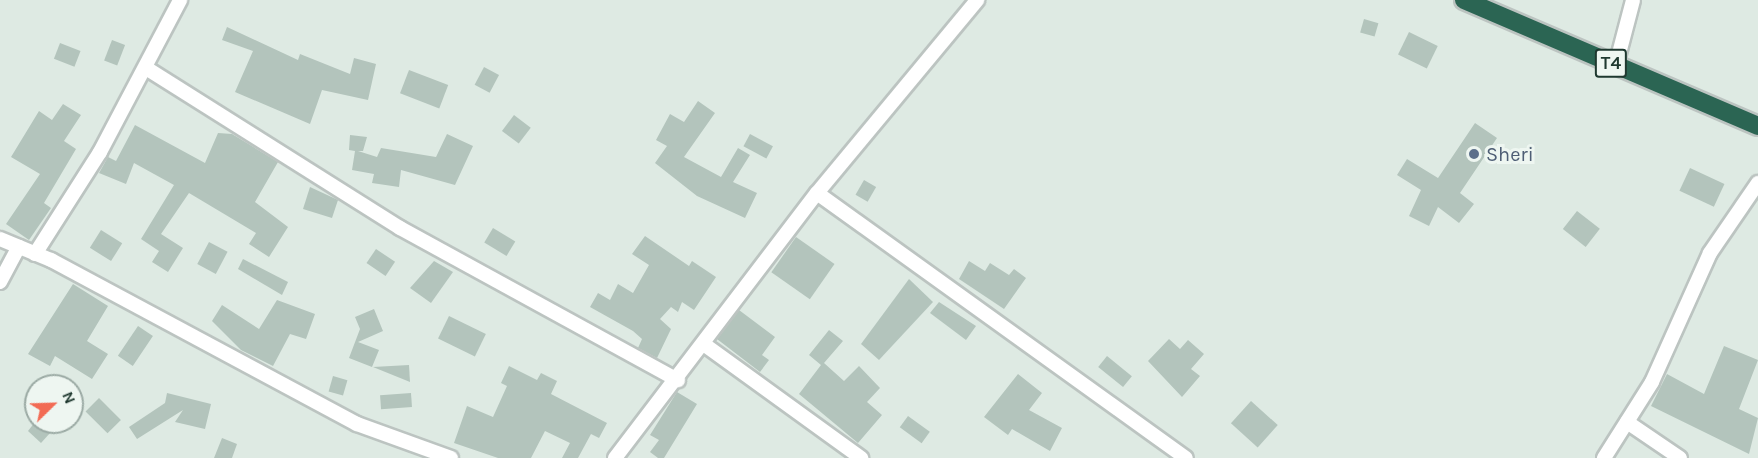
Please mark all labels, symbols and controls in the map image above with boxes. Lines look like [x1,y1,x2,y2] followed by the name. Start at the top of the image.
[1594,48,1628,78] road number: T4
[1486,142,1534,166] place label: Sheri
[1467,147,1481,161] marker: Sheri
[24,374,84,434] north arrow
[58,389,80,407] text: N

